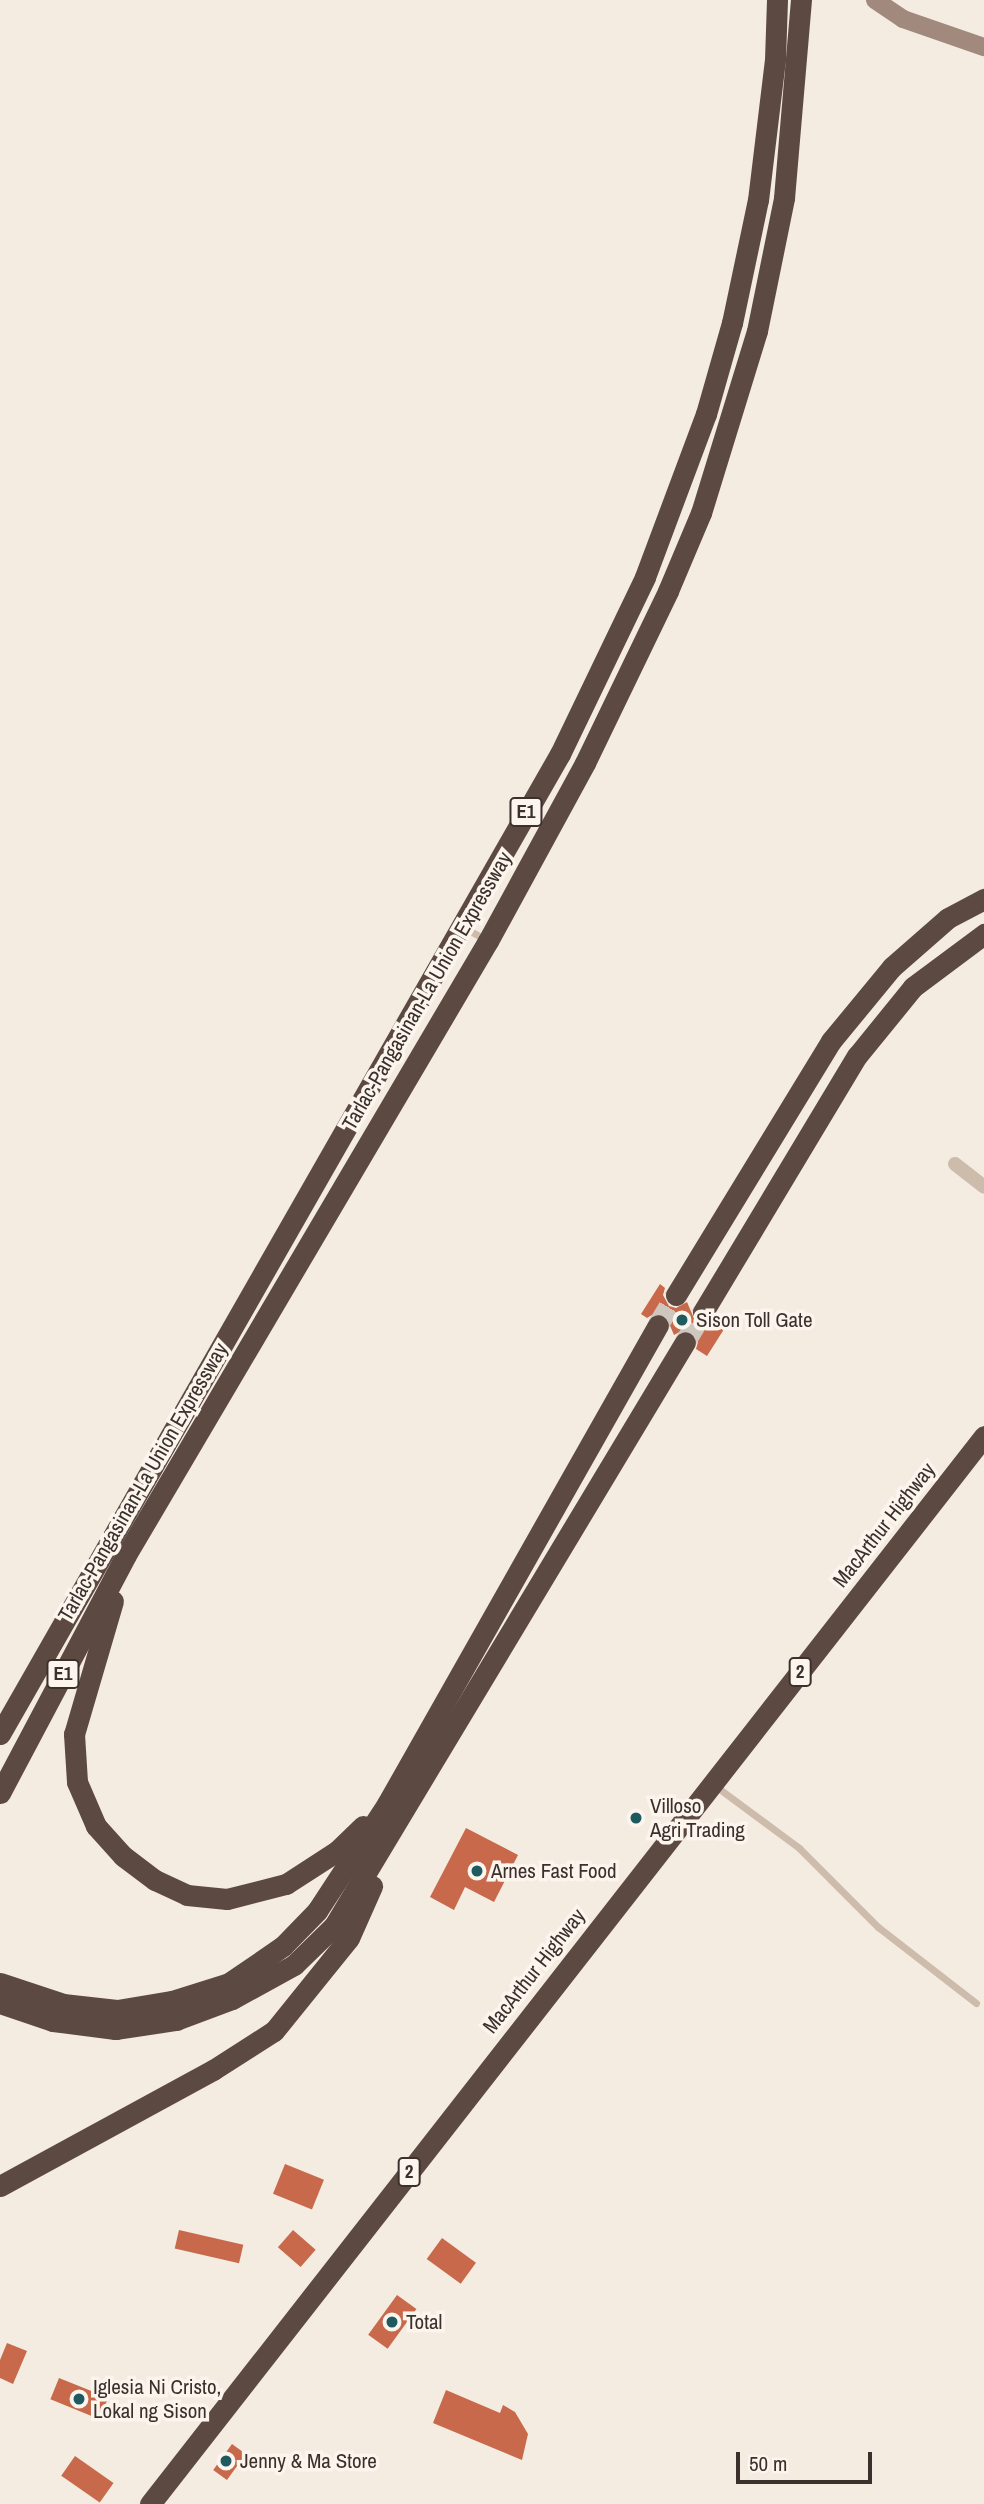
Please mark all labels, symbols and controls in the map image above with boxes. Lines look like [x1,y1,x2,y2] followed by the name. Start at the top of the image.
[508,796,544,828] road number: E1
[337,847,517,1135] street label: Tarlac-Pangasinan-La Union Expressway
[696,1307,813,1333] place label: Sison Toll Gate
[674,1312,690,1328] marker: Sison Toll Gate
[53,1338,233,1626] street label: Tarlac-Pangasinan-La Union Expressway
[828,1458,940,1592] street label: MacArthur Highway
[788,1656,812,1688] road number: 2
[46,1658,80,1690] road number: E1
[650,1793,745,1843] place label: Villoso Agri Trading
[628,1810,644,1826] marker: Villoso Agri Trading
[491,1858,617,1884] place label: Arnes Fast Food
[469,1863,485,1879] marker: Arnes Fast Food
[478,1904,590,2038] street label: MacArthur Highway
[397,2156,421,2188] road number: 2
[406,2309,442,2335] place label: Total
[384,2314,400,2330] marker: Total
[93,2374,221,2424] place label: Iglesia Ni Cristo, Lokal ng Sison
[71,2391,87,2407] marker: Iglesia Ni Cristo, Lokal ng Sison
[739,2438,876,2482] scale bar
[240,2448,377,2474] place label: Jenny & Ma Store
[749,2449,787,2478] text: 50 m
[218,2453,234,2469] marker: Jenny & Ma Store

